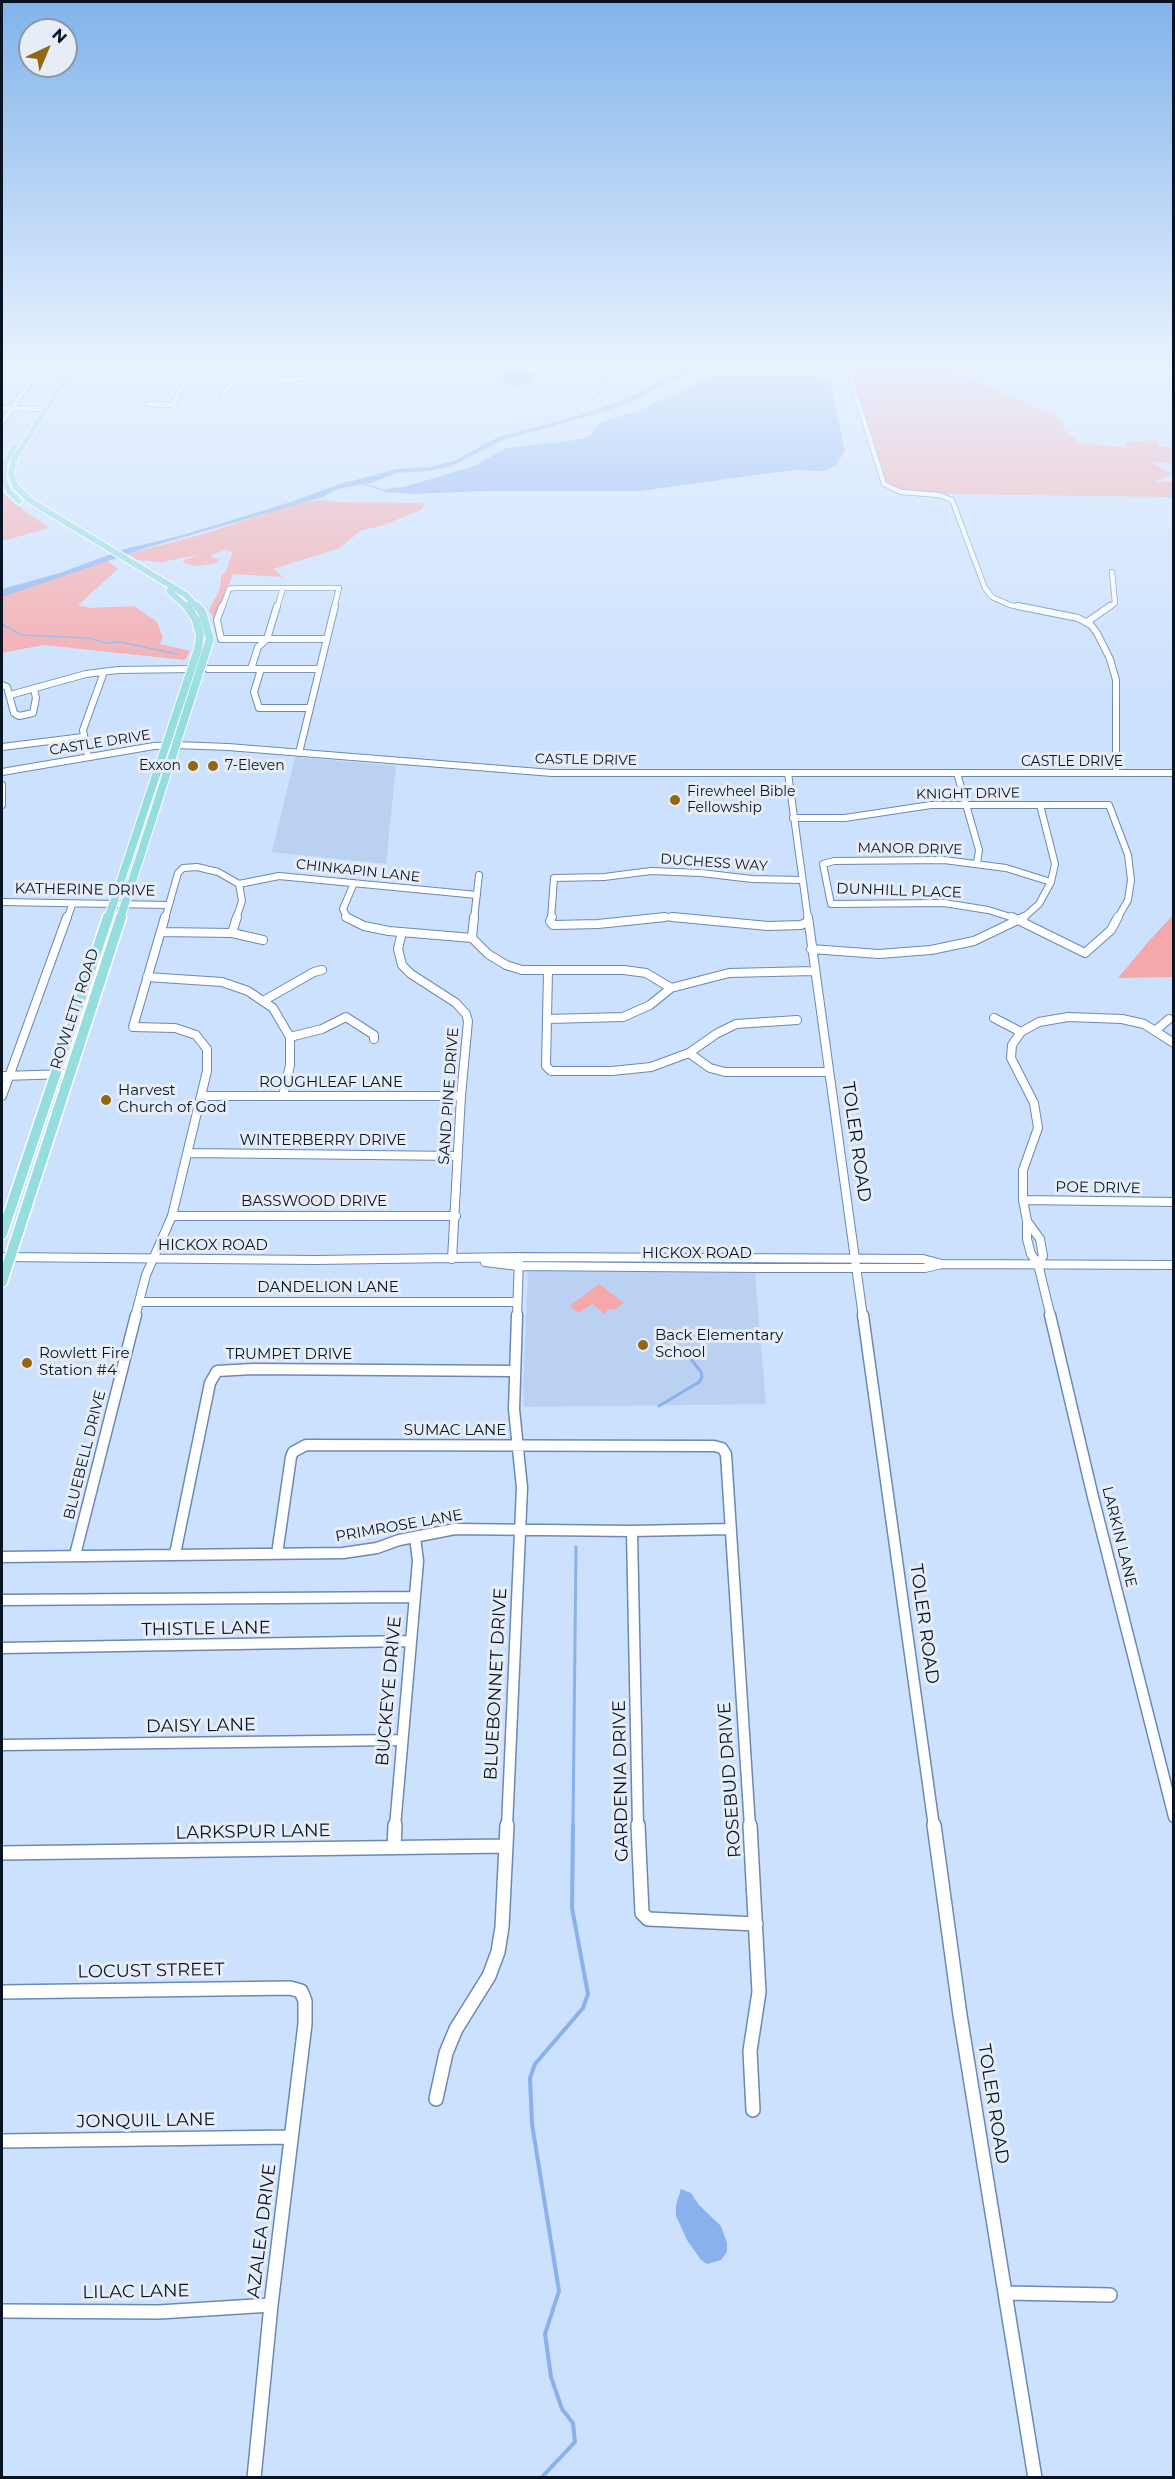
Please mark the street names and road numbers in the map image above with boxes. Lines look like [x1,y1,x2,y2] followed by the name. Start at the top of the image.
[48,727,152,759] street label: CASTLE DRIVE
[535,751,637,769] street label: CASTLE DRIVE
[1021,754,1123,770] street label: CASTLE DRIVE
[916,785,1020,803] street label: KNIGHT DRIVE
[857,840,963,858] street label: MANOR DRIVE
[660,851,768,875] street label: DUCHESS WAY
[295,856,421,886] street label: CHINKAPIN LANE
[15,880,155,900] street label: KATHERINE DRIVE
[836,880,962,902] street label: DUNHILL PLACE
[47,946,103,1072] street label: ROWLETT ROAD
[435,1027,463,1165] street label: SAND PINE DRIVE
[259,1074,403,1092] street label: ROUGHLEAF LANE
[837,1080,875,1204] street label: TOLER ROAD
[240,1132,406,1150] street label: WINTERBERRY DRIVE
[1055,1178,1141,1198] street label: POE DRIVE
[241,1193,387,1211] street label: BASSWOOD DRIVE
[158,1237,268,1255] street label: HICKOX ROAD
[642,1245,752,1263] street label: HICKOX ROAD
[257,1279,399,1297] street label: DANDELION LANE
[226,1346,352,1364] street label: TRUMPET DRIVE
[60,1388,110,1522] street label: BLUEBELL DRIVE
[404,1422,506,1440] street label: SUMAC LANE
[1098,1485,1140,1589] street label: LARKIN LANE
[334,1506,464,1546] street label: PRIMROSE LANE
[905,1562,943,1686] street label: TOLER ROAD
[480,1587,512,1781] street label: BLUEBONNET DRIVE
[372,1615,406,1767] street label: BUCKEYE DRIVE
[141,1617,271,1641] street label: THISTLE LANE
[609,1700,633,1862] street label: GARDENIA DRIVE
[714,1701,746,1859] street label: ROSEBUD DRIVE
[146,1714,256,1738] street label: DAISY LANE
[175,1820,331,1844] street label: LARKSPUR LANE
[77,1959,225,1983] street label: LOCUST STREET
[973,2042,1013,2166] street label: TOLER ROAD
[76,2109,216,2133] street label: JONQUIL LANE
[243,2163,281,2299] street label: AZALEA DRIVE
[82,2280,190,2304] street label: LILAC LANE

